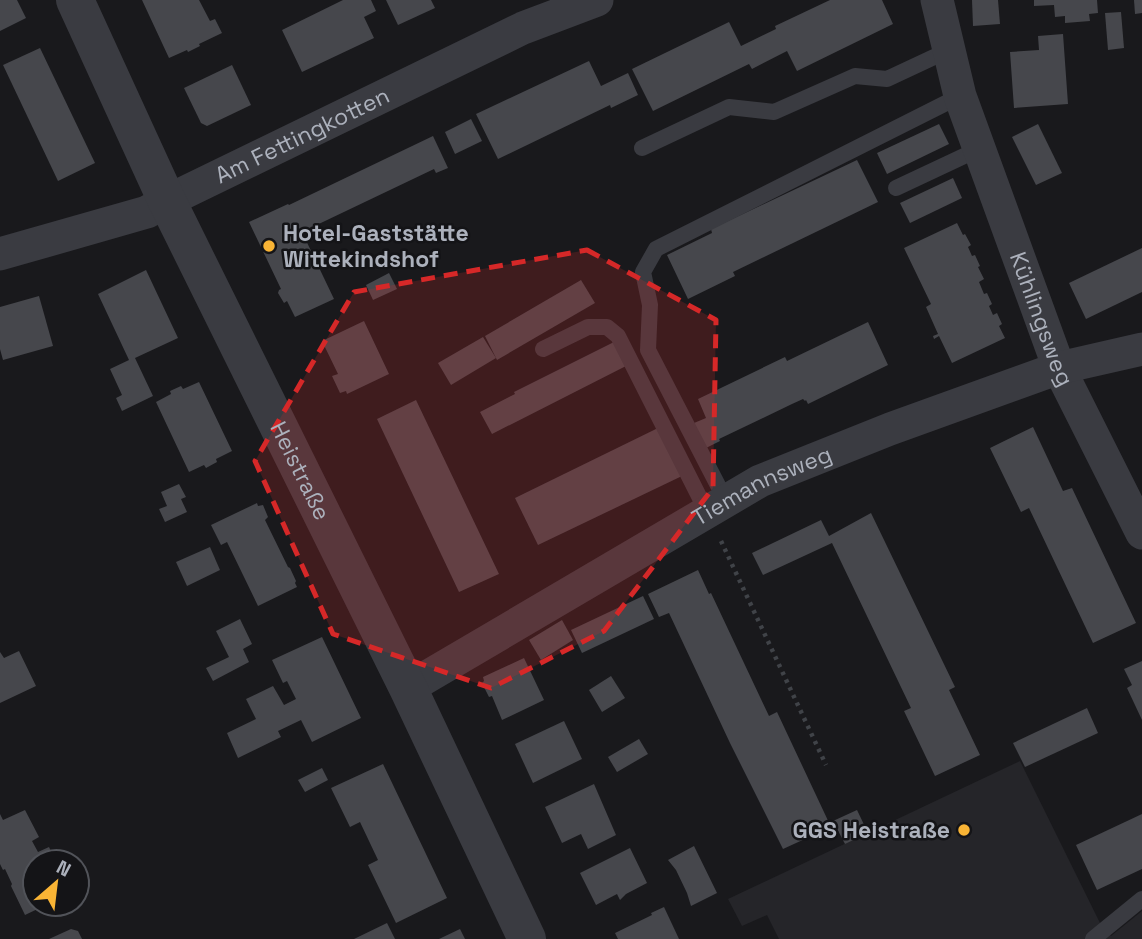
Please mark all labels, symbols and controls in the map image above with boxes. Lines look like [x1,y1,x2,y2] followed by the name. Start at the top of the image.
[210,80,394,190] street label: Am Fettingkotten
[283,218,469,274] place label: Hotel-Gaststätte Wittekindshof
[261,238,277,254] marker: Hotel-Gaststätte Wittekindshof
[1003,248,1081,391] street label: Kühlingsweg
[263,416,338,525] street label: Heistraße
[686,439,836,533] street label: Tiemannsweg
[793,815,950,845] place label: GGS Heistraße
[956,822,972,838] marker: GGS Heistraße
[21,848,91,918] north arrow
[52,854,75,882] text: N

